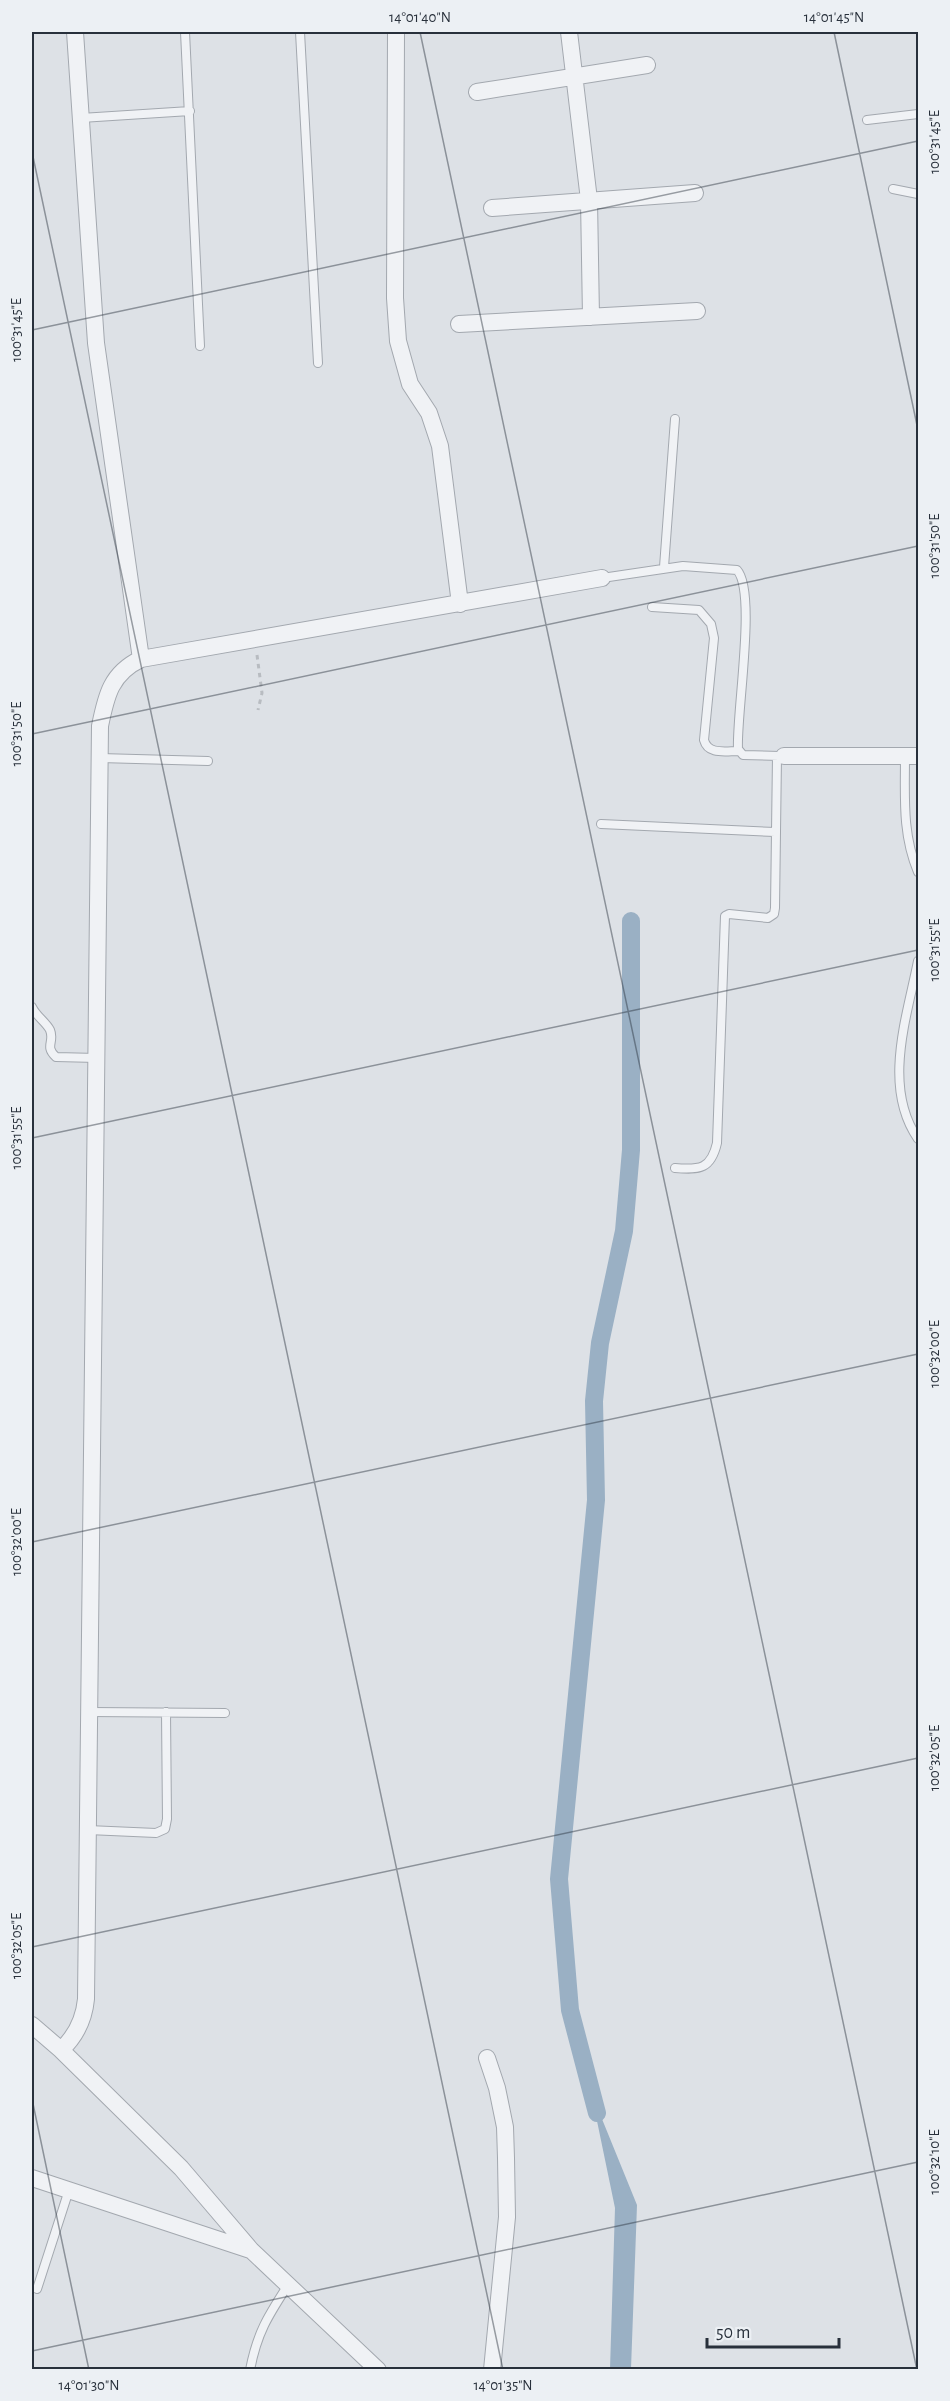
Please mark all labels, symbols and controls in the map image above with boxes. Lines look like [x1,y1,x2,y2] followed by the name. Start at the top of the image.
[389,10,451,25] text: 14°01'40"N
[804,10,864,25] text: 14°01'45"N
[927,110,942,174] text: 100°31'45"E
[9,298,24,362] text: 100°31'45"E
[927,514,942,578] text: 100°31'50"E
[9,702,24,766] text: 100°31'50"E
[927,918,942,982] text: 100°31'55"E
[9,1106,24,1170] text: 100°31'55"E
[927,1320,942,1388] text: 100°32'00"E
[9,1508,24,1576] text: 100°32'00"E
[927,1725,942,1791] text: 100°32'05"E
[9,1913,24,1979] text: 100°32'05"E
[927,2129,942,2195] text: 100°32'10"E
[707,2311,839,2349] scale bar
[716,2324,750,2342] text: 50 m
[59,2378,119,2393] text: 14°01'30"N
[473,2378,533,2393] text: 14°01'35"N

